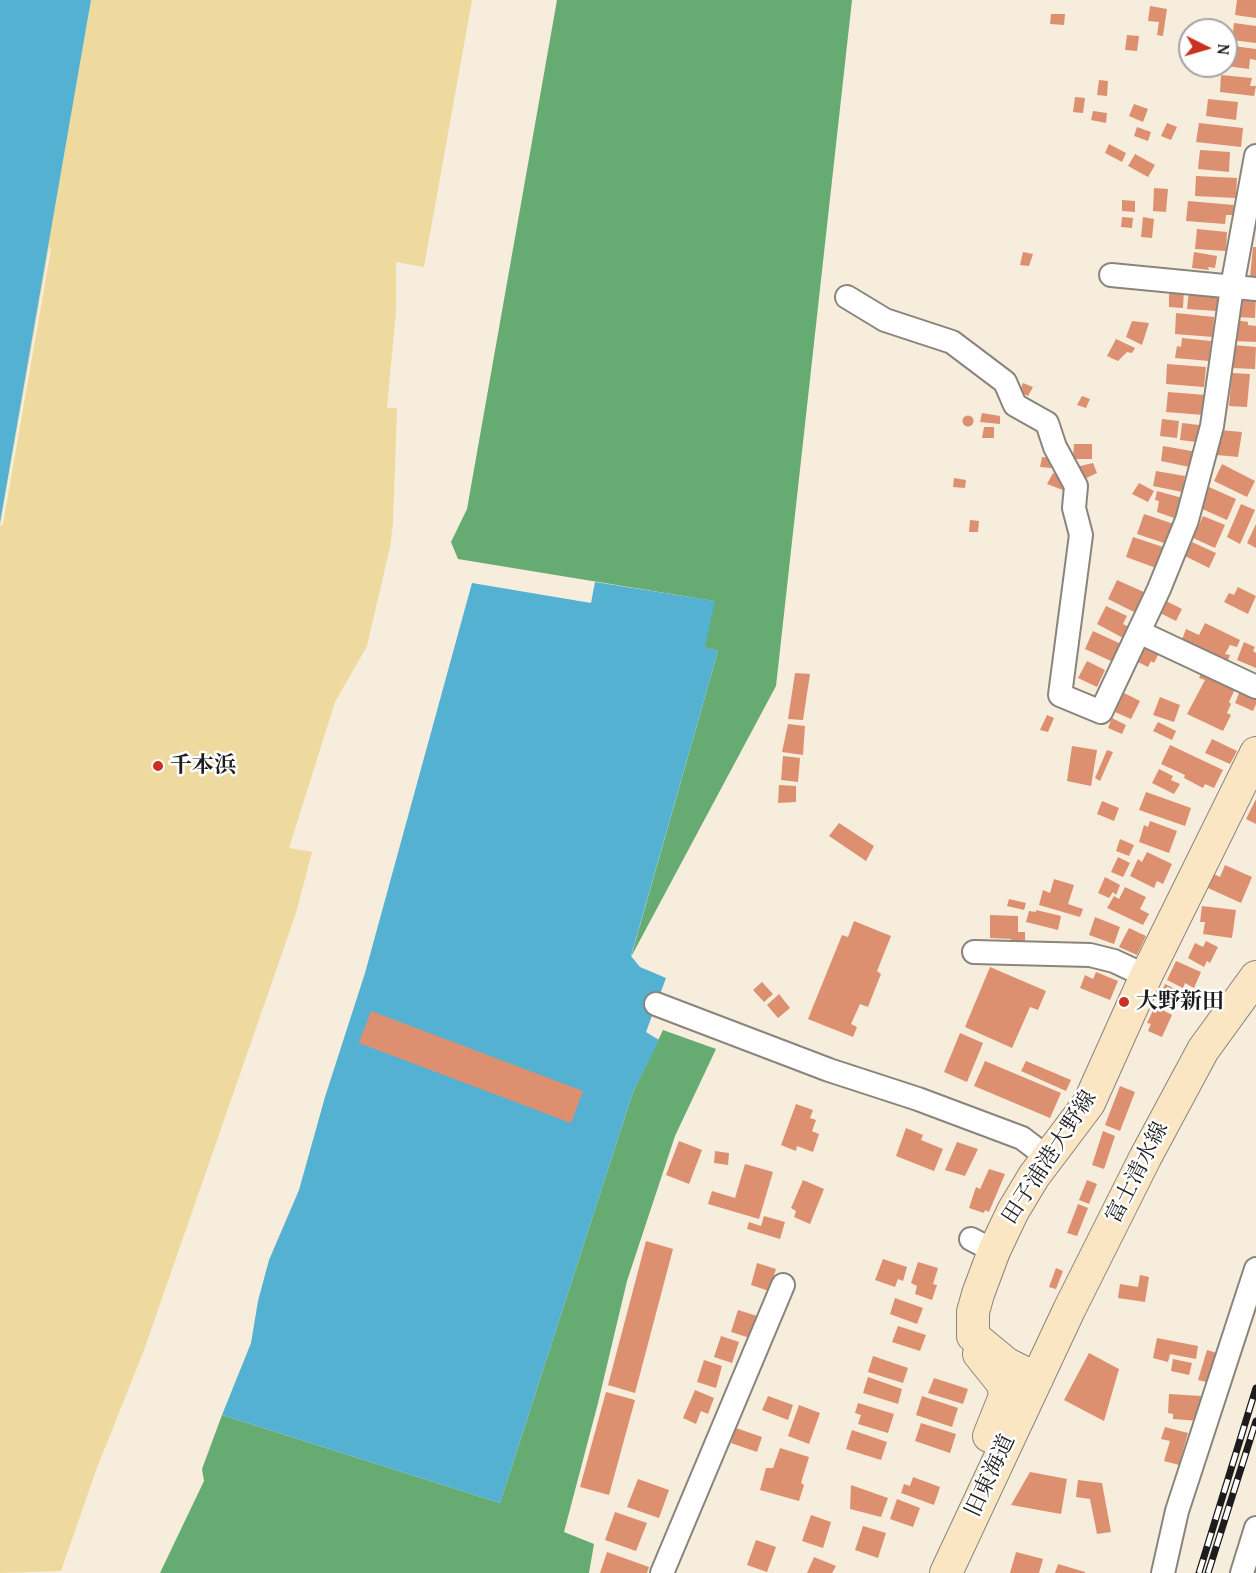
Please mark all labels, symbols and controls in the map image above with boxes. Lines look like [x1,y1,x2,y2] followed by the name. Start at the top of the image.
[1178,18,1238,78] north arrow
[1212,43,1236,56] text: N
[170,753,236,779] place label: 千本浜
[151,759,165,773] marker: 千本浜
[1136,989,1224,1015] place label: 大野新田
[1117,995,1131,1009] marker: 大野新田
[997,1086,1103,1230] street label: 田子浦港大野線
[1101,1118,1175,1228] street label: 富士清水線
[960,1431,1022,1521] street label: 旧東海道

